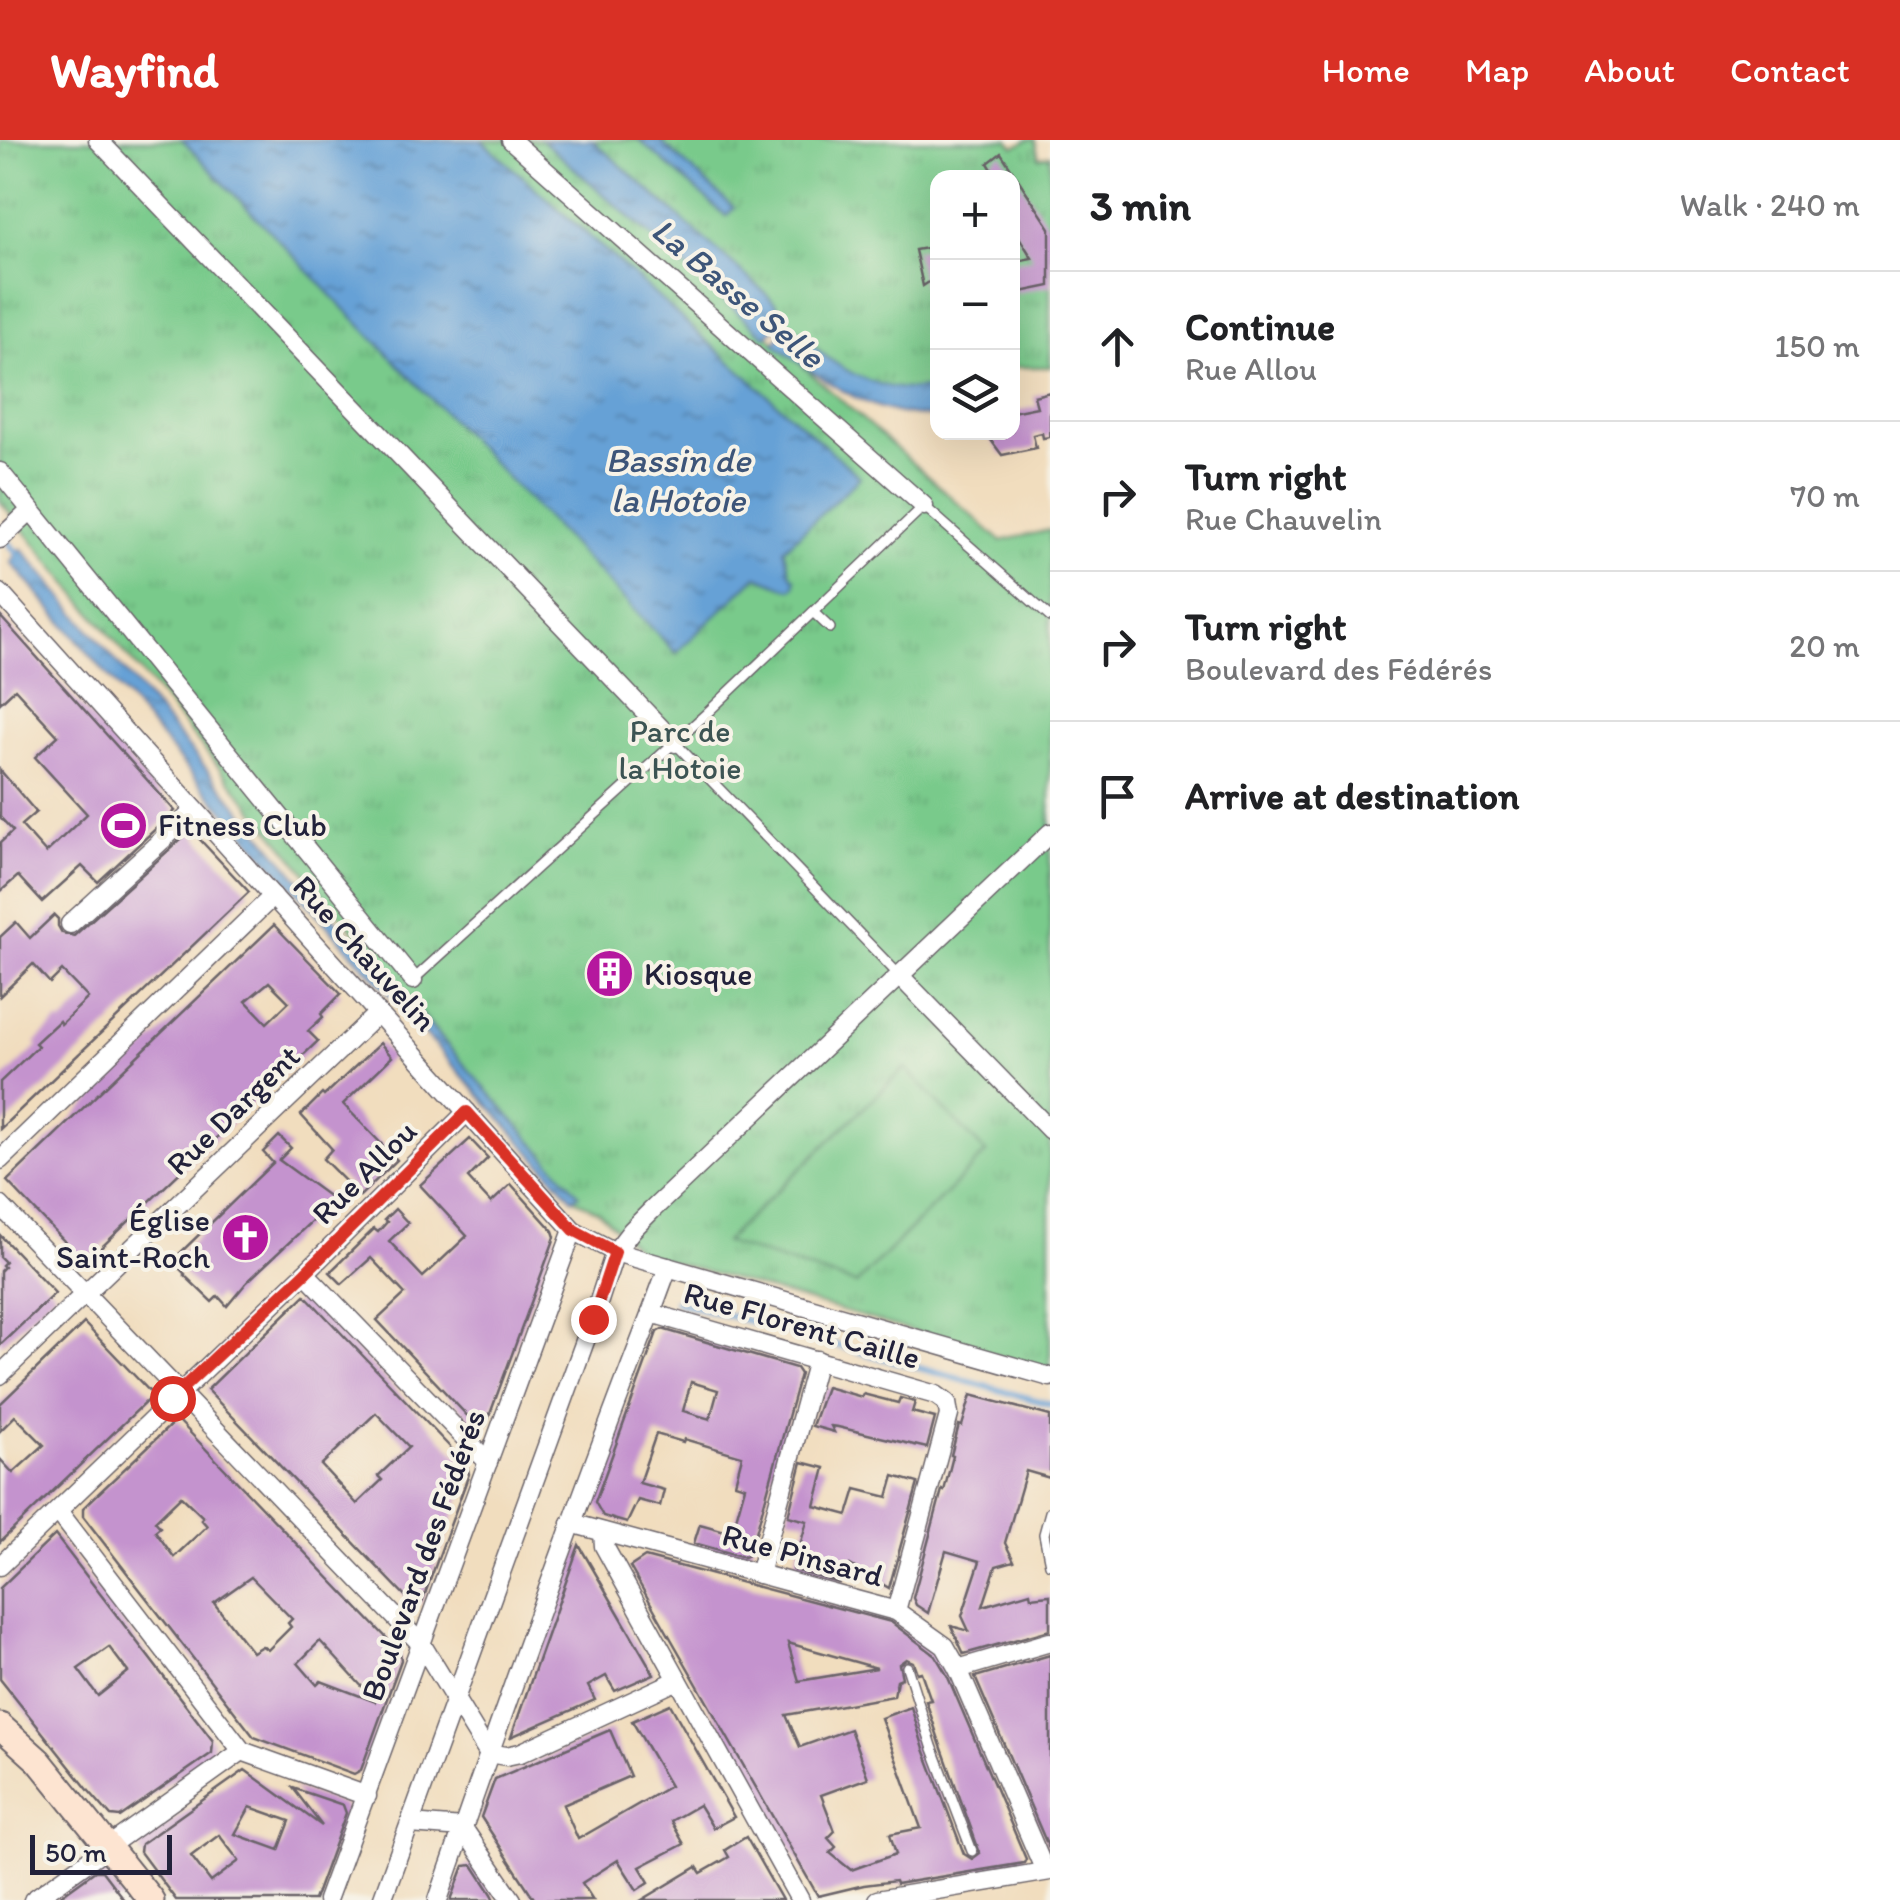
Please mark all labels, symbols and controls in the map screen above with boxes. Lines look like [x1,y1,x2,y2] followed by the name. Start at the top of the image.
[50,41,219,99] text: Wayfind
[1322,49,1410,91] text: Home
[1465,49,1529,91] text: Map
[1584,49,1675,91] text: About
[1730,49,1850,91] text: Contact
[930,170,1020,440] map controls
[930,170,1020,260] button: +
[1090,180,1191,231] text: 3 min
[1680,186,1860,224] text: Walk · 240 m
[643,209,834,378] water label: La Basse Selle
[930,260,1020,350] button: −
[1185,304,1335,350] text: Continue
[1090,319,1145,374] icon: ahead
[1775,327,1860,365] text: 150 m
[930,350,1020,440] button: layers
[1185,350,1317,388] text: Rue Allou
[606,439,752,521] water label: Bassin de la Hotoie
[1185,454,1347,500] text: Turn right
[1090,469,1145,524] icon: right
[1790,477,1860,515] text: 70 m
[1185,500,1382,538] text: Rue Chauvelin
[1185,604,1347,650] text: Turn right
[1090,619,1145,674] icon: right
[1789,627,1860,665] text: 20 m
[1185,650,1492,688] text: Boulevard des Fédérés
[619,712,741,787] park label: Parc de la Hotoie
[1090,769,1145,824] icon: arrive
[1185,773,1520,819] text: Arrive at destination
[97,799,149,851] sports icon: Fitness Club
[158,806,327,844] place label: Fitness Club
[285,867,445,1039] street label: Rue Chauvelin
[583,948,635,1000] building icon: Kiosque
[644,955,753,993] place label: Kiosque
[158,1037,308,1183] street label: Rue Dargent
[304,1112,424,1232] street label: Rue Allou
[56,1201,210,1276] place label: Église Saint-Roch
[219,1212,271,1264] church icon: Église Saint-Roch
[680,1273,924,1377] street label: Rue Florent Caille
[571,1297,617,1343] route end
[150,1376,196,1422] route start
[353,1404,493,1706] street label: Boulevard des Fédérés
[718,1515,888,1595] street label: Rue Pinsard
[30,1830,172,1874] scale bar
[45,1835,107,1869] text: 50 m

